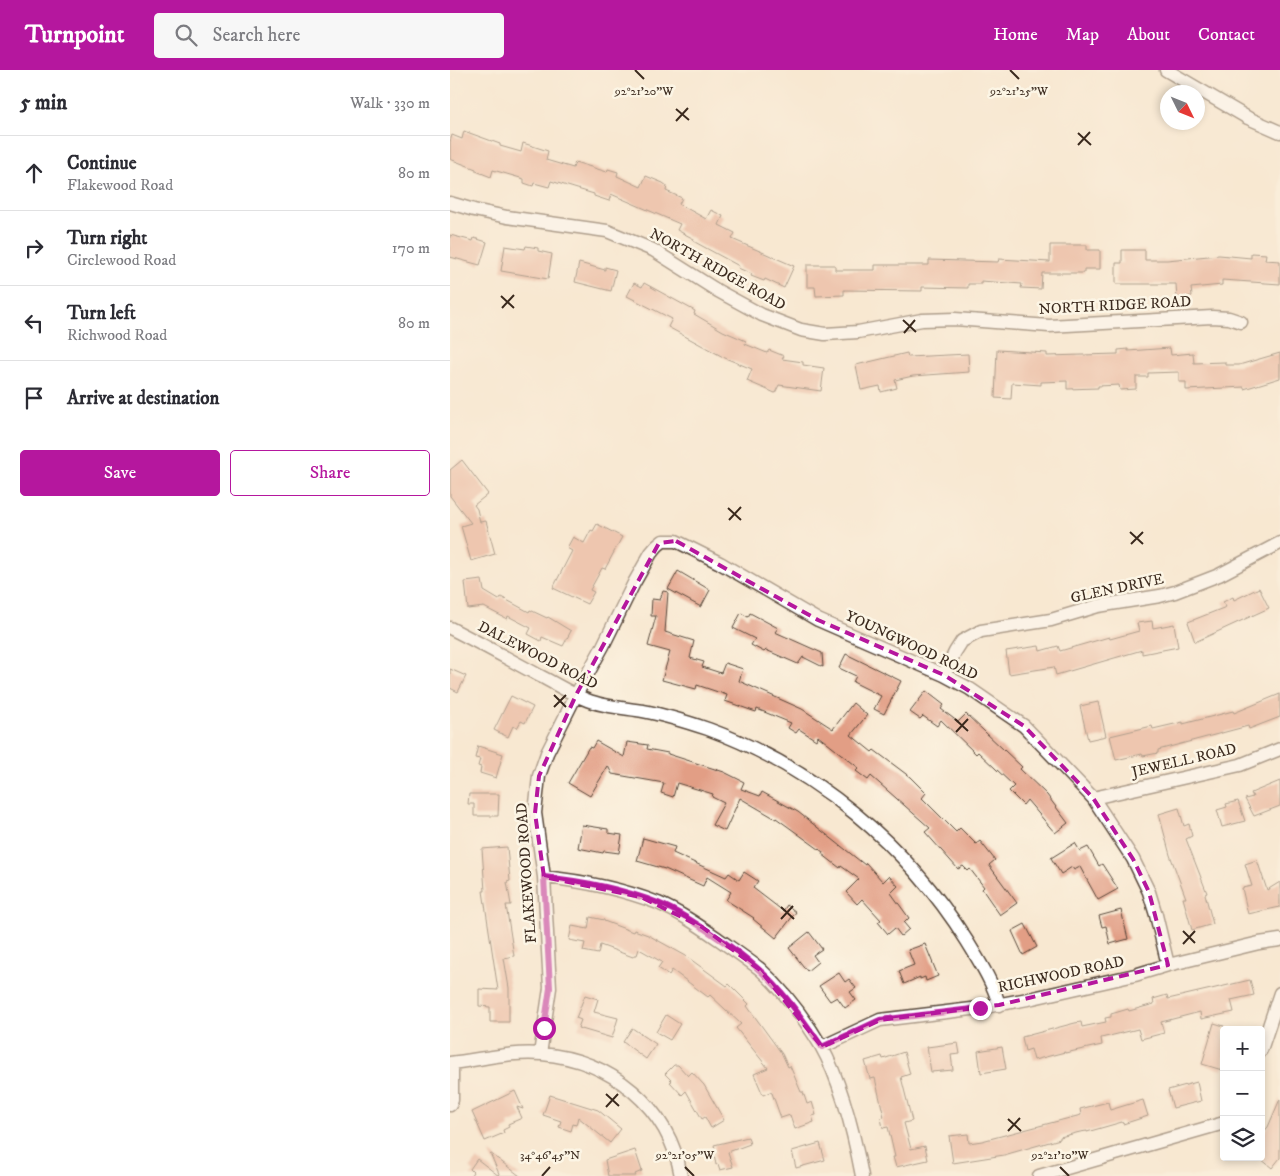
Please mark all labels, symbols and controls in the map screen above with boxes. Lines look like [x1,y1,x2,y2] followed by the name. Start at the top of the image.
[154,13,504,58] search box
[25,20,124,50] text: Turnpoint
[172,21,200,49] icon: search
[212,24,300,47] text: Search here
[993,24,1038,46] text: Home
[1066,24,1099,46] text: Map
[1127,24,1170,46] text: About
[1198,24,1255,46] text: Contact
[614,84,674,99] text: 92°21'20"W
[989,84,1049,99] text: 92°21'25"W
[1160,85,1205,130] north arrow
[20,90,67,116] text: 5 min
[350,93,430,113] text: Walk · 330 m
[67,152,137,175] text: Continue
[20,159,48,187] icon: ahead
[398,163,430,183] text: 80 m
[67,175,173,195] text: Flakewood Road
[646,224,789,315] street label: NORTH RIDGE ROAD
[67,227,147,250] text: Turn right
[20,234,48,262] icon: right
[392,238,430,258] text: 170 m
[67,250,176,270] text: Circlewood Road
[1038,292,1192,319] street label: NORTH RIDGE ROAD
[67,302,136,325] text: Turn left
[20,309,48,337] icon: left
[398,313,430,333] text: 80 m
[67,325,167,345] text: Richwood Road
[20,384,48,412] icon: arrive
[67,387,219,410] text: Arrive at destination
[20,450,220,496] button: Save
[230,450,430,496] button: Share
[1069,569,1166,608] street label: GLEN DRIVE
[843,606,981,684] street label: YOUNGWOOD ROAD
[475,617,601,694] street label: DALEWOOD ROAD
[1128,739,1238,782] street label: JEWELL ROAD
[512,802,541,944] street label: FLAKEWOOD ROAD
[996,952,1126,997] street label: RICHWOOD ROAD
[969,997,992,1020] route end
[533,1017,556,1040] route start
[1220,1026,1265,1161] map controls
[1220,1026,1265,1071] button: +
[1220,1071,1265,1116] button: −
[1220,1116,1265,1161] button: layers
[520,1148,580,1163] text: 34°46'45"N
[655,1148,715,1163] text: 92°21'05"W
[1031,1148,1089,1163] text: 92°21'10"W

